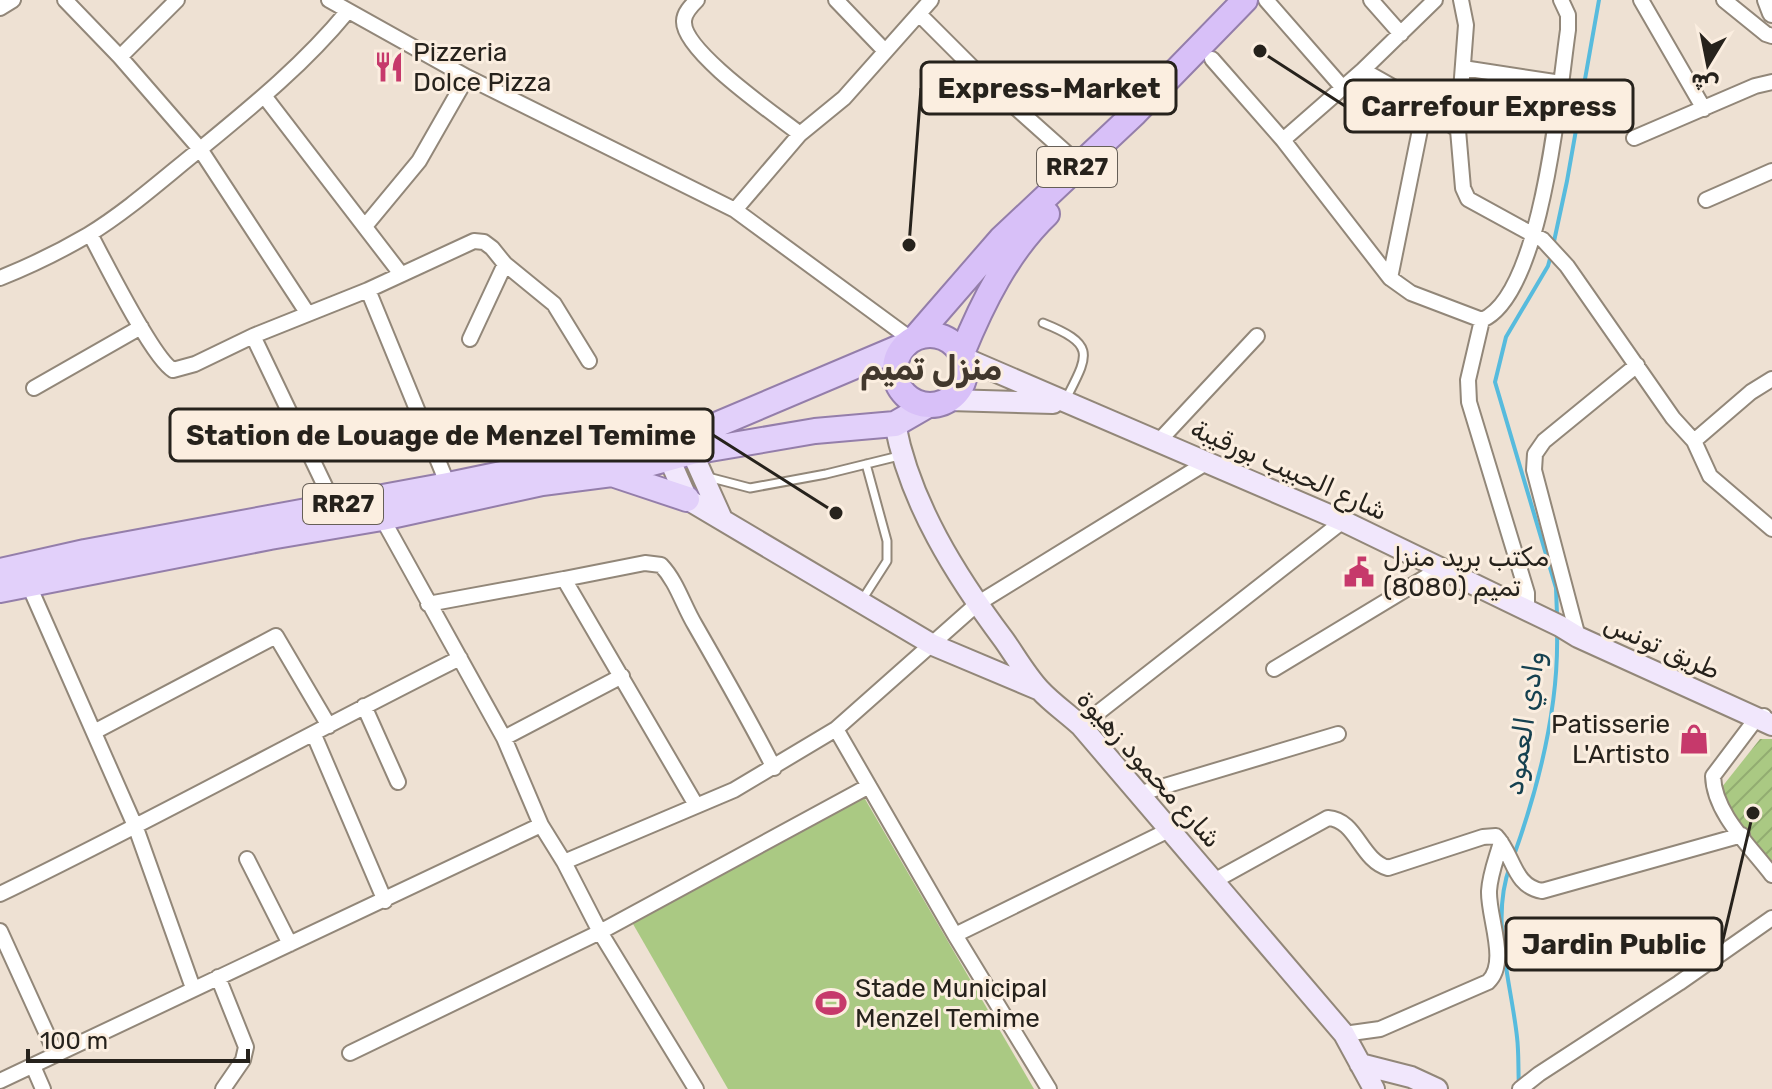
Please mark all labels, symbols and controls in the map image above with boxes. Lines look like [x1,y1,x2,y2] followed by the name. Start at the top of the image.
[1668,24,1748,104] north arrow
[413,37,551,98] place label: Pizzeria Dolce Pizza
[372,50,406,84] restaurant icon: Pizzeria Dolce Pizza
[921,62,1176,114] callout: Express-Market
[1689,67,1721,99] text: ش
[937,72,1161,105] text: Express-Market
[1345,80,1633,132] callout: Carrefour Express
[1361,90,1617,123] text: Carrefour Express
[1037,147,1117,187] road number: RR27
[860,348,1002,391] district label: منزل تميم
[170,409,713,461] callout: Station de Louage de Menzel Temime
[1185,413,1392,529] street label: شارع الحبيب بورقيبة
[186,419,696,452] text: Station de Louage de Menzel Temime
[303,484,383,524] road number: RR27
[1383,542,1549,604] place label: مكتب بريد منزل تميم (8080)
[1342,555,1376,589] public building icon: مكتب بريد منزل تميم (8080)
[1599,608,1725,686] street label: طريق تونس
[1496,648,1555,798] water label: وادي العمود
[1069,684,1228,856] street label: شارع محمود زهيوة
[1551,709,1670,770] place label: Patisserie L'Artisto
[1677,722,1711,756] shop icon: Patisserie L'Artisto
[1506,918,1722,970] callout: Jardin Public
[1522,928,1706,961] text: Jardin Public
[855,973,1047,1034] place label: Stade Municipal Menzel Temime
[814,986,848,1020] sports icon: Stade Municipal Menzel Temime
[28,1013,248,1063] scale bar
[40,1027,108,1055] text: 100 m

